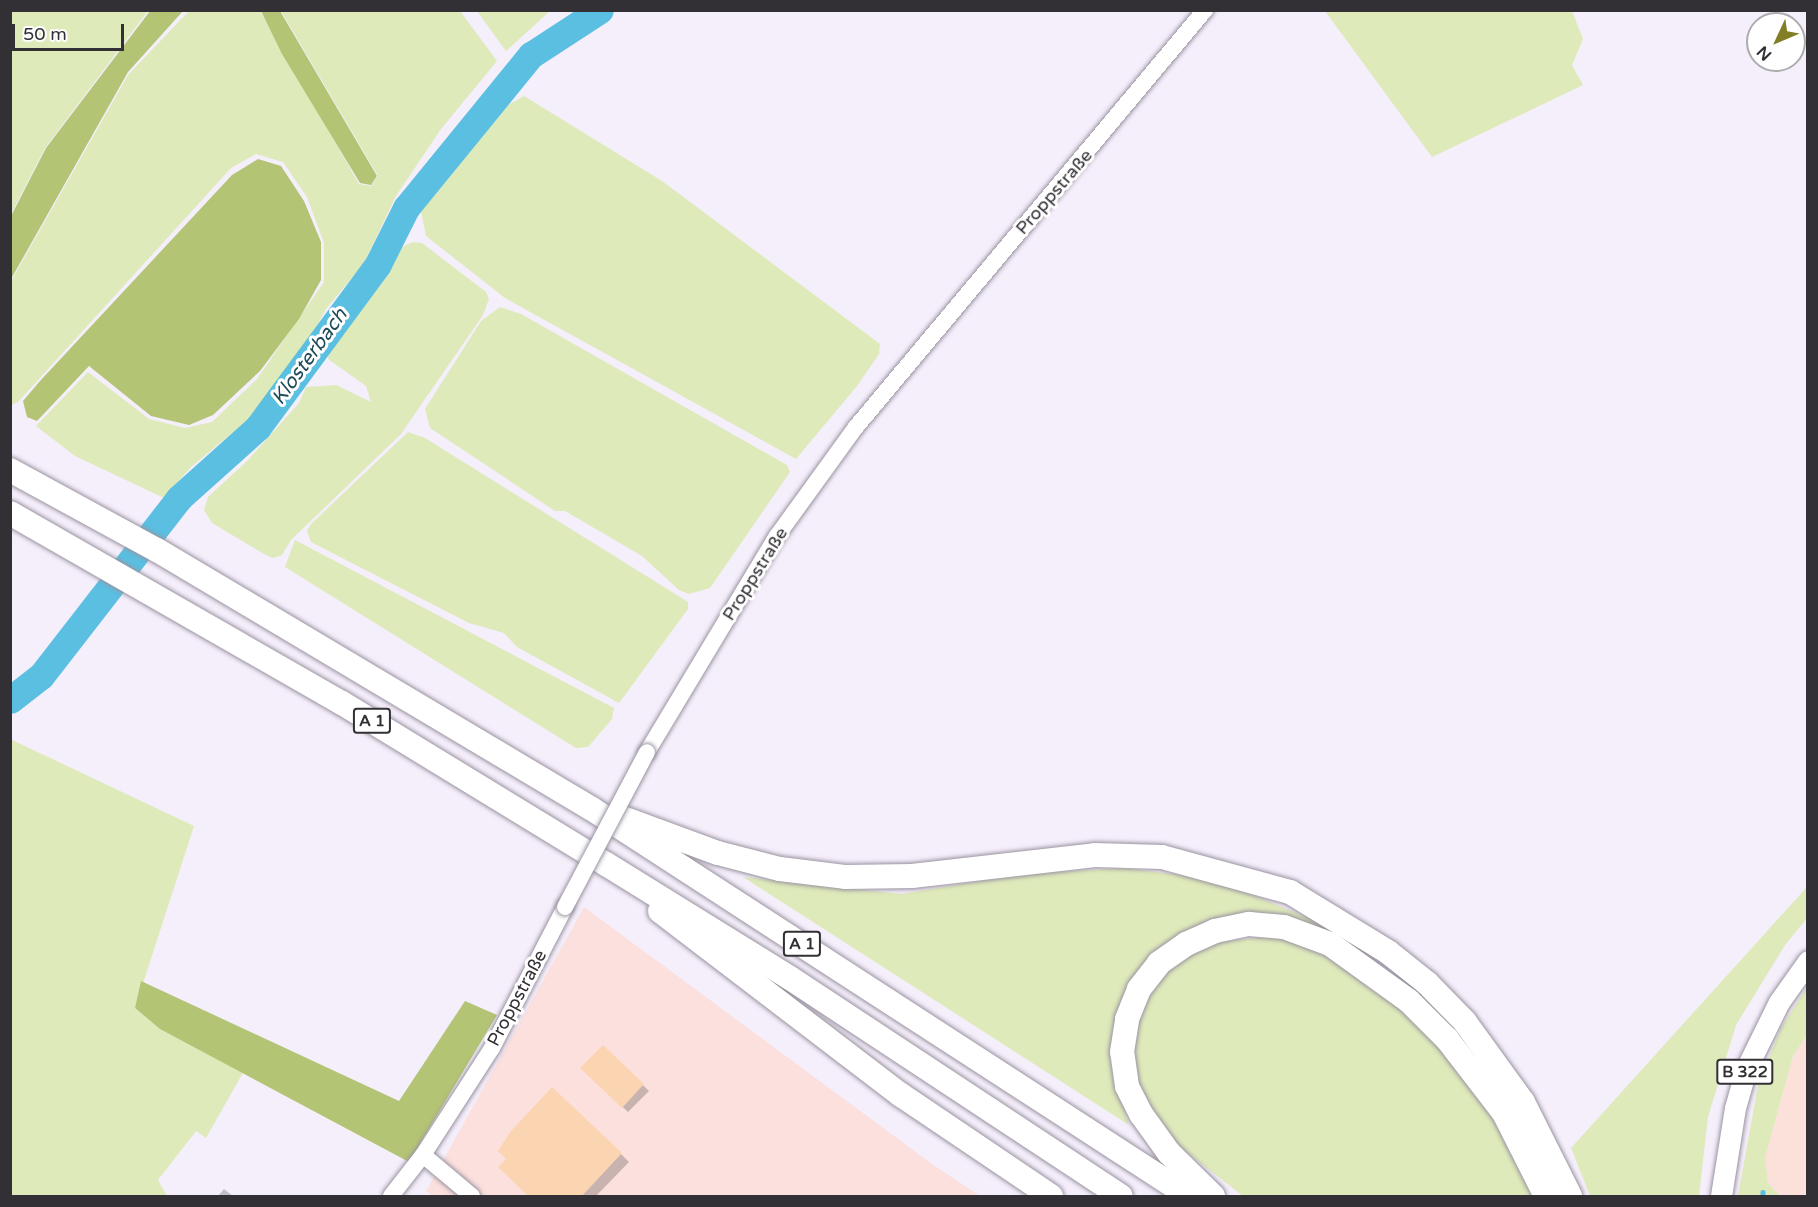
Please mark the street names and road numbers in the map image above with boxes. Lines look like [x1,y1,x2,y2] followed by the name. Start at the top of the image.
[1011,145,1097,239] street label: Proppstraße
[718,523,792,625] street label: Proppstraße
[352,708,392,734] road number: A 1
[782,931,822,957] road number: A 1
[483,946,551,1050] street label: Proppstraße
[1715,1059,1775,1085] road number: B 322

